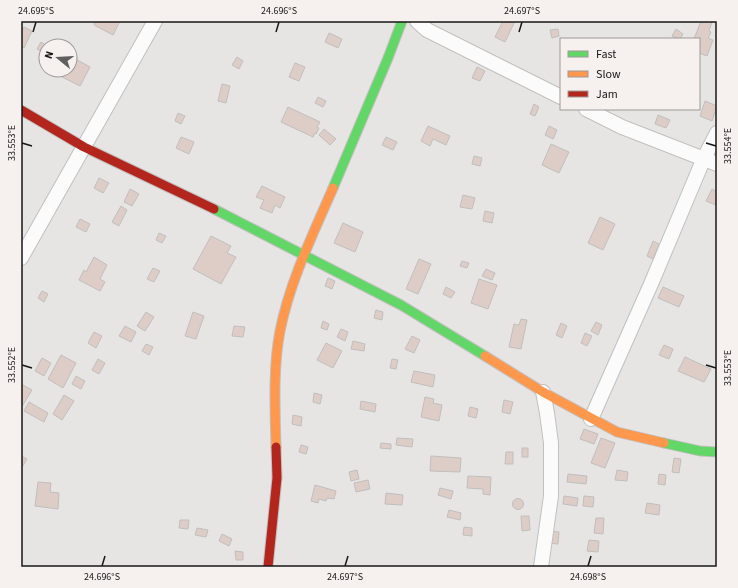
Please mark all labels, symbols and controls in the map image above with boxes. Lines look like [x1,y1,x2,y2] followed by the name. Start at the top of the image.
[18,4,54,18] text: 24.695°S
[261,4,297,18] text: 24.696°S
[504,4,540,18] text: 24.697°S
[38,38,78,78] north arrow
[560,38,700,110] legend
[596,46,616,63] text: Fast
[41,49,57,61] text: N
[596,66,621,83] text: Slow
[596,86,618,103] text: Jam
[5,125,19,161] text: 33.553°E
[721,128,735,164] text: 33.554°E
[5,347,19,383] text: 33.552°E
[721,350,735,386] text: 33.553°E
[84,570,120,584] text: 24.696°S
[327,570,363,584] text: 24.697°S
[570,570,606,584] text: 24.698°S

